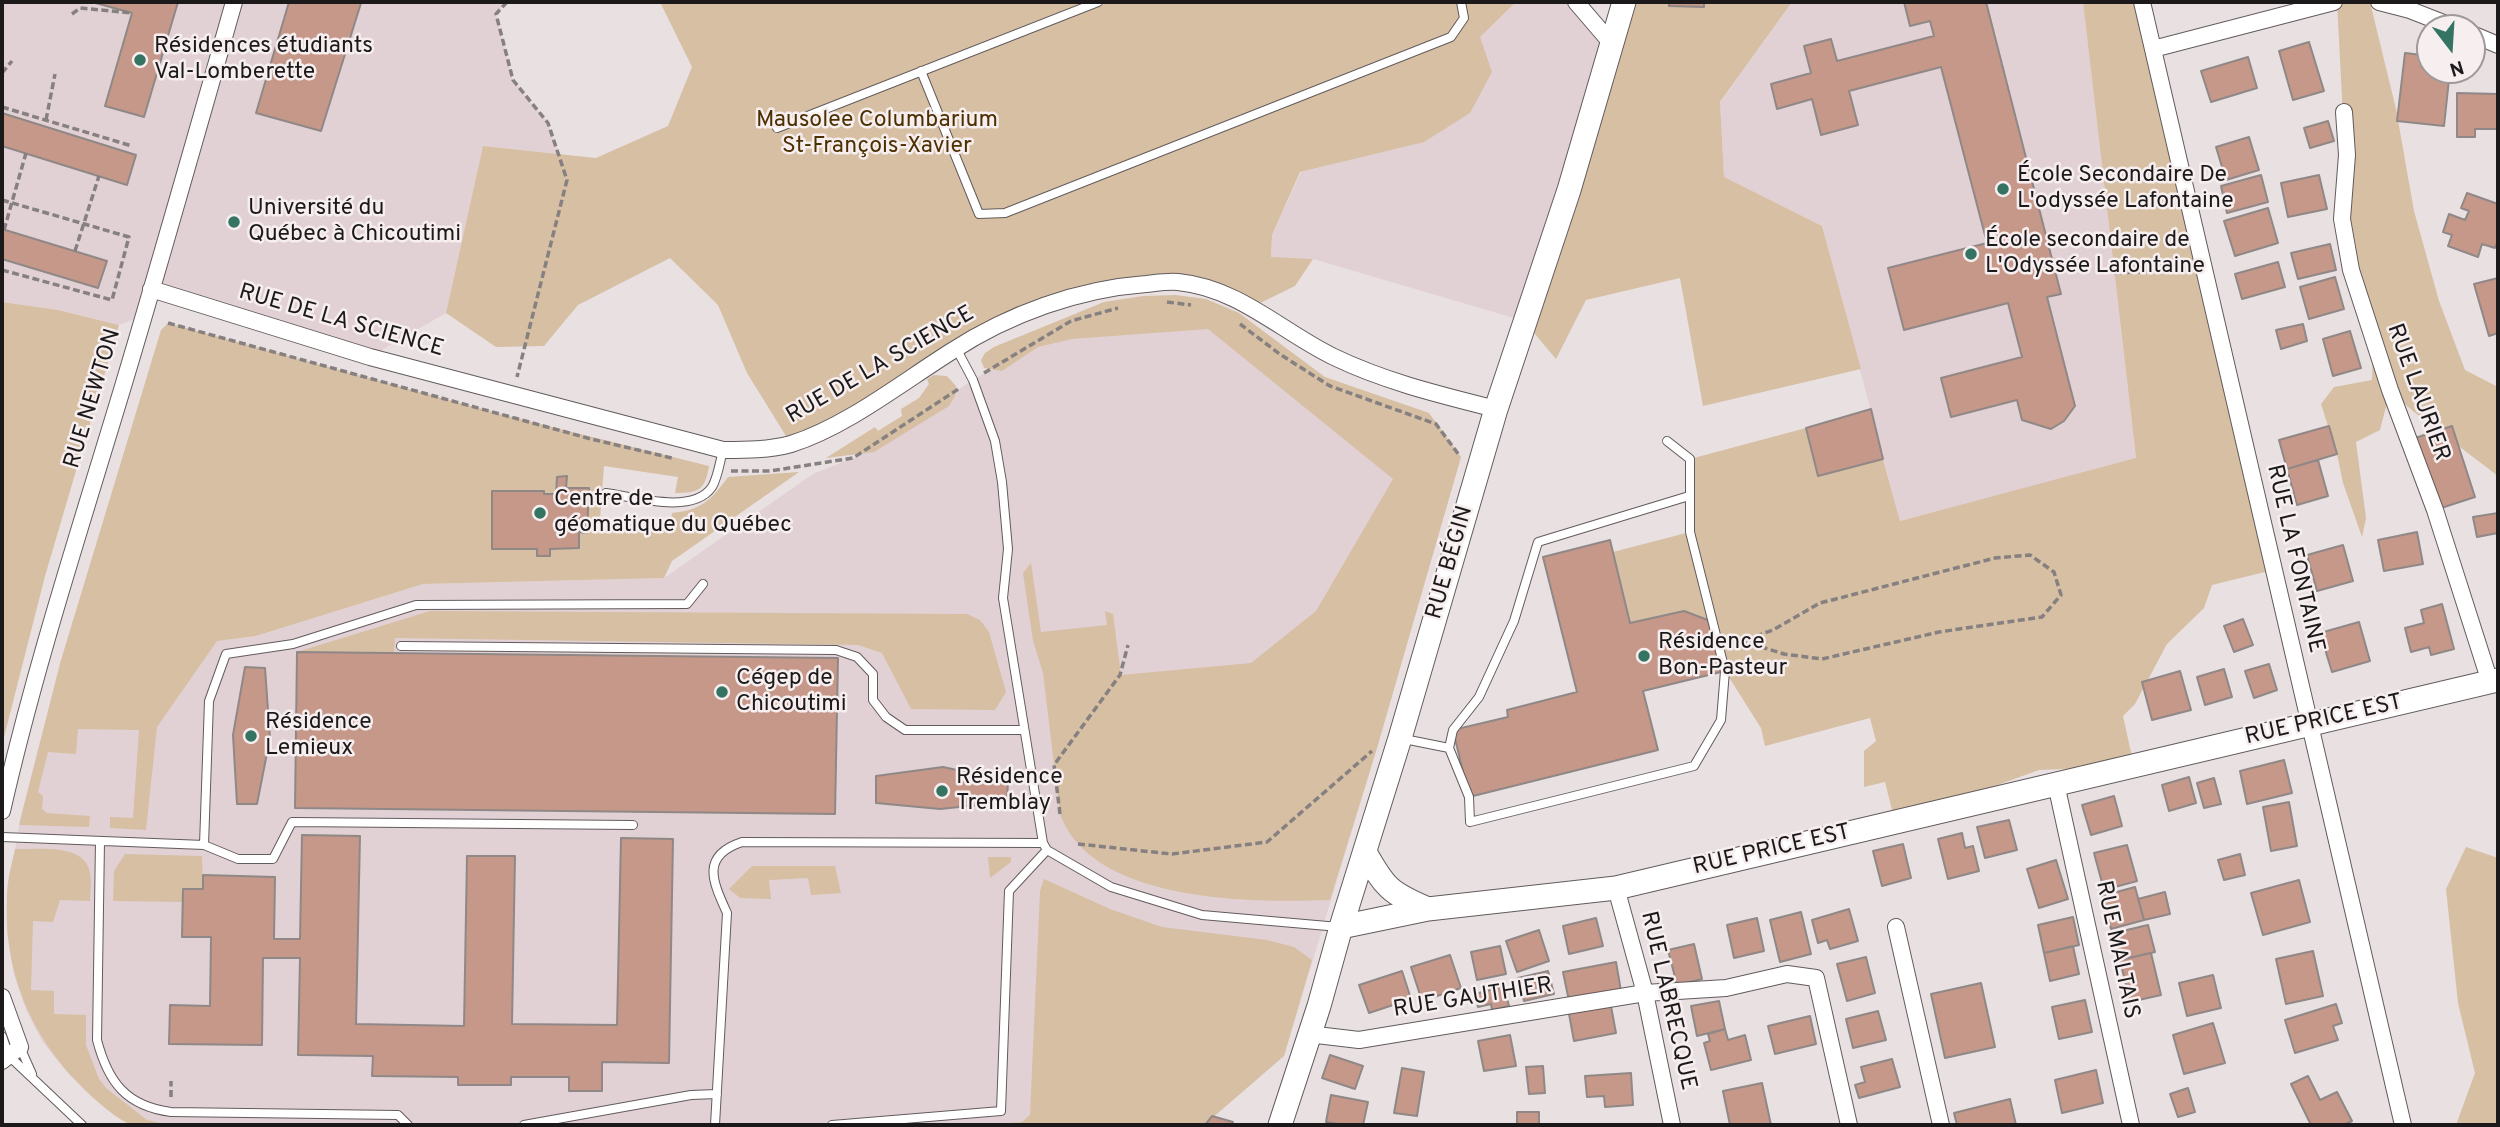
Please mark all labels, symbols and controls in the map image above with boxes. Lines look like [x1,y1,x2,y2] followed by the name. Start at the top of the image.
[2416,14,2486,84] north arrow
[154,33,373,87] place label: Résidences étudiants Val-Lomberette
[132,52,148,68] marker: Résidences étudiants Val-Lomberette
[2447,54,2467,81] text: N
[756,107,998,161] park label: Mausolee Columbarium St-François-Xavier
[2017,162,2234,216] place label: École Secondaire De L'odyssée Lafontaine
[1995,181,2011,197] marker: École Secondaire De L'odyssée Lafontaine
[248,195,461,249] place label: Université du Québec à Chicoutimi
[226,214,242,230] marker: Université du Québec à Chicoutimi
[1985,227,2205,281] place label: École secondaire de L'Odyssée Lafontaine
[1963,246,1979,262] marker: École secondaire de L'Odyssée Lafontaine
[235,279,447,365] street label: RUE DE LA SCIENCE
[782,301,980,431] street label: RUE DE LA SCIENCE
[2379,320,2455,466] street label: RUE LAURIER
[60,326,128,472] street label: RUE NEWTON
[2259,462,2329,656] street label: RUE LA FONTAINE
[554,486,792,540] place label: Centre de géomatique du Québec
[1422,503,1480,623] street label: RUE BÉGIN
[532,505,548,521] marker: Centre de géomatique du Québec
[1658,629,1787,683] place label: Résidence Bon-Pasteur
[1636,648,1652,664] marker: Résidence Bon-Pasteur
[736,665,847,719] place label: Cégep de Chicoutimi
[714,684,730,700] marker: Cégep de Chicoutimi
[2243,689,2405,753] street label: RUE PRICE EST
[265,709,372,763] place label: Résidence Lemieux
[243,728,259,744] marker: Résidence Lemieux
[956,764,1063,818] place label: Résidence Tremblay
[934,783,950,799] marker: Résidence Tremblay
[1691,819,1853,883] street label: RUE PRICE EST
[2088,878,2144,1022] street label: RUE MALTAIS
[1633,909,1701,1093] street label: RUE LABRECQUE
[1391,973,1555,1025] street label: RUE GAUTHIER

